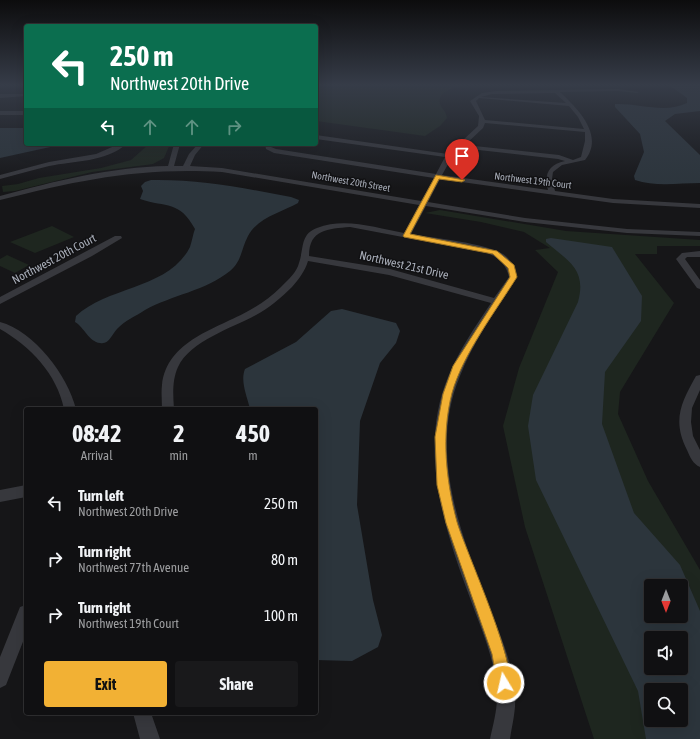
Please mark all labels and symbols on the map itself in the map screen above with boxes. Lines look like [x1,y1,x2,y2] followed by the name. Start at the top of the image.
[445,139,479,180] pin
[311,169,391,194] street label: Northwest 20th Street
[494,170,572,191] street label: Northwest 19th Court
[10,231,99,287] street label: Northwest 20th Court
[358,248,450,282] street label: Northwest 21st Drive
[644,579,688,623] north arrow
[483,662,525,704] position arrow

